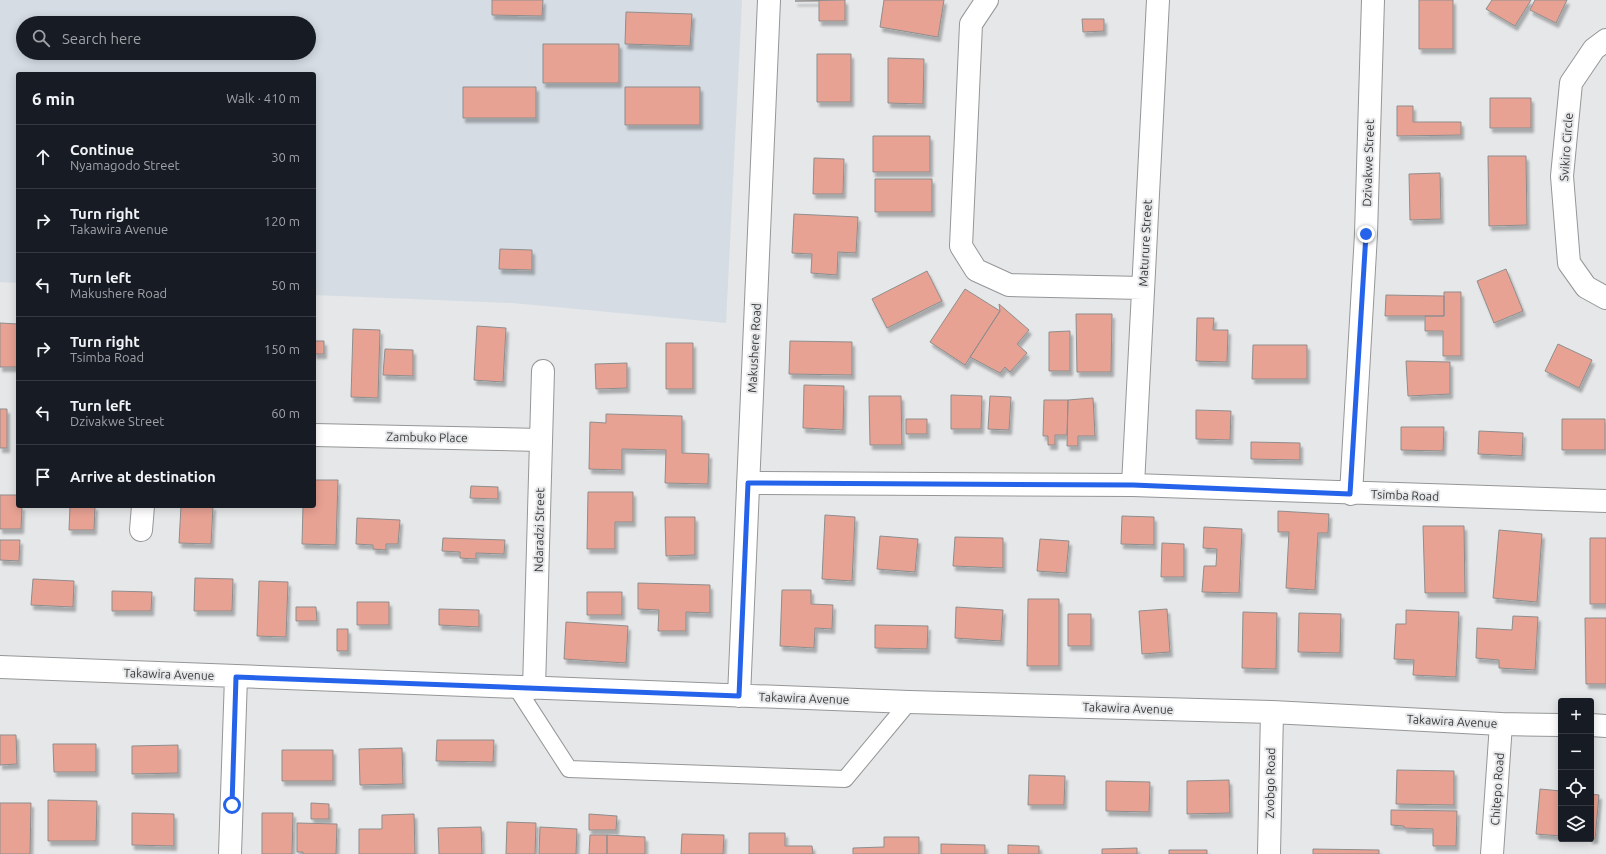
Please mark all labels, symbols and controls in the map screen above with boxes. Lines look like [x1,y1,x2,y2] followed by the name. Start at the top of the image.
[16,16,316,60] search box
[30,27,52,49] icon: search
[62,30,141,47] text: Search here
[32,89,75,108] text: 6 min
[226,91,300,105] text: Walk · 410 m
[1557,112,1575,182] street label: Svikiro Circle
[1360,119,1376,207] street label: Dzivakwe Street
[70,141,134,158] text: Continue
[32,146,54,168] icon: ahead
[271,150,300,164] text: 30 m
[70,158,180,172] text: Nyamagodo Street
[1136,199,1154,287] street label: Maturure Street
[70,205,140,222] text: Turn right
[32,210,54,232] icon: right
[264,214,300,228] text: 120 m
[70,222,168,236] text: Takawira Avenue
[1357,225,1375,243] route end
[70,269,131,286] text: Turn left
[32,274,54,296] icon: left
[271,278,300,292] text: 50 m
[70,286,167,300] text: Makushere Road
[745,303,763,393] street label: Makushere Road
[70,333,140,350] text: Turn right
[32,338,54,360] icon: right
[264,342,300,356] text: 150 m
[70,350,144,364] text: Tsimba Road
[70,397,131,414] text: Turn left
[32,402,54,424] icon: left
[271,406,300,420] text: 60 m
[70,414,164,428] text: Dzivakwe Street
[386,430,468,444] street label: Zambuko Place
[32,466,54,488] icon: arrive
[70,468,216,485] text: Arrive at destination
[1371,487,1439,503] street label: Tsimba Road
[532,488,546,572] street label: Ndaradzi Street
[123,666,215,682] street label: Takawira Avenue
[758,690,850,706] street label: Takawira Avenue
[1558,698,1594,842] map controls
[1558,698,1594,734] button: +
[1082,700,1174,716] street label: Takawira Avenue
[1406,712,1498,730] street label: Takawira Avenue
[1558,734,1594,770] button: −
[1263,747,1277,819] street label: Zvobgo Road
[1488,752,1506,826] street label: Chitepo Road
[1558,770,1594,806] button: locate
[223,796,241,814] route start
[1558,806,1594,842] button: layers

